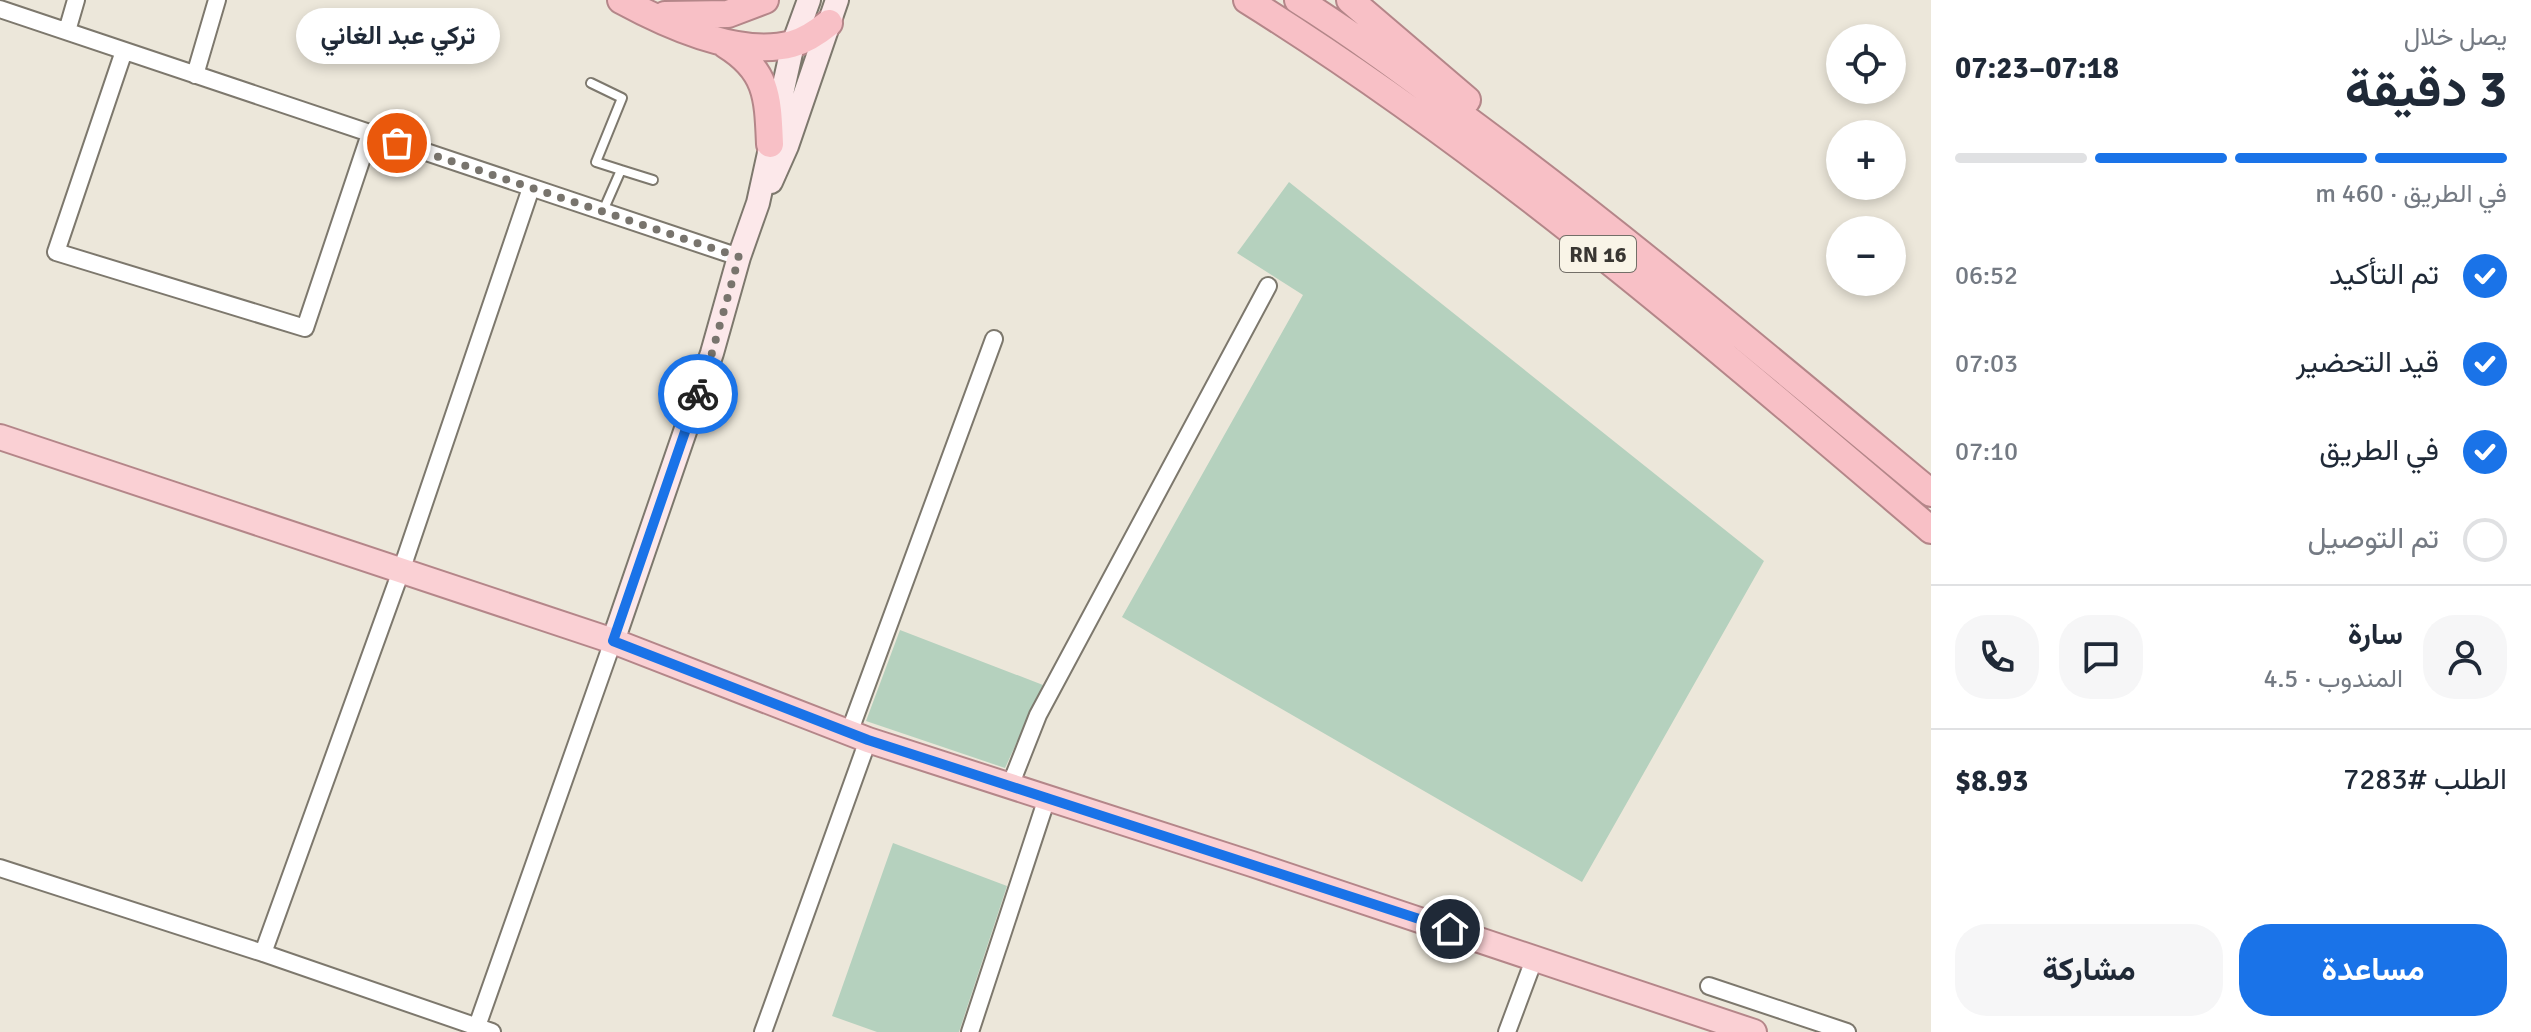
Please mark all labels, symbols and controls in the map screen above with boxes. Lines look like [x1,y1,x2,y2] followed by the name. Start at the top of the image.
[295,7,499,63] callout: تركي عبد الغاني
[321,20,475,52] text: تركي عبد الغاني
[2404,21,2507,53] text: يصل خلال
[1826,24,1906,296] map controls
[1826,24,1906,104] button: locate
[1955,50,2119,87] text: 07:18–07:23
[2345,57,2507,121] text: 3 دقيقة
[363,109,431,177] pin
[1826,120,1906,200] button: +
[375,121,419,165] icon: bag
[2315,178,2507,210] text: في الطريق · 460 m
[1826,216,1906,296] button: −
[1560,236,1636,272] road number: RN 16
[2463,254,2507,298] icon: check
[2329,256,2439,293] text: تم التأكيد
[1955,260,2018,292] text: 06:52
[2463,342,2507,386] icon: check
[2296,344,2439,381] text: قيد التحضير
[1955,348,2018,380] text: 07:03
[658,354,738,434] courier
[676,372,720,416] icon: bike
[2463,430,2507,474] icon: check
[2319,432,2439,469] text: في الطريق
[1955,436,2018,468] text: 07:10
[2307,520,2439,557] text: تم التوصيل
[1955,615,2039,699] button: phone
[2059,615,2143,699] button: chat
[2423,615,2507,699] button: person
[2348,616,2403,653] text: سارة
[2263,663,2403,695] text: المندوب · 4.5
[2343,761,2507,798] text: الطلب #7283
[1955,763,2028,800] text: $8.93
[1416,895,1484,963] pin
[1428,907,1472,951] icon: home
[1955,924,2223,1016] button: مشاركة
[2239,924,2507,1016] button: مساعدة

